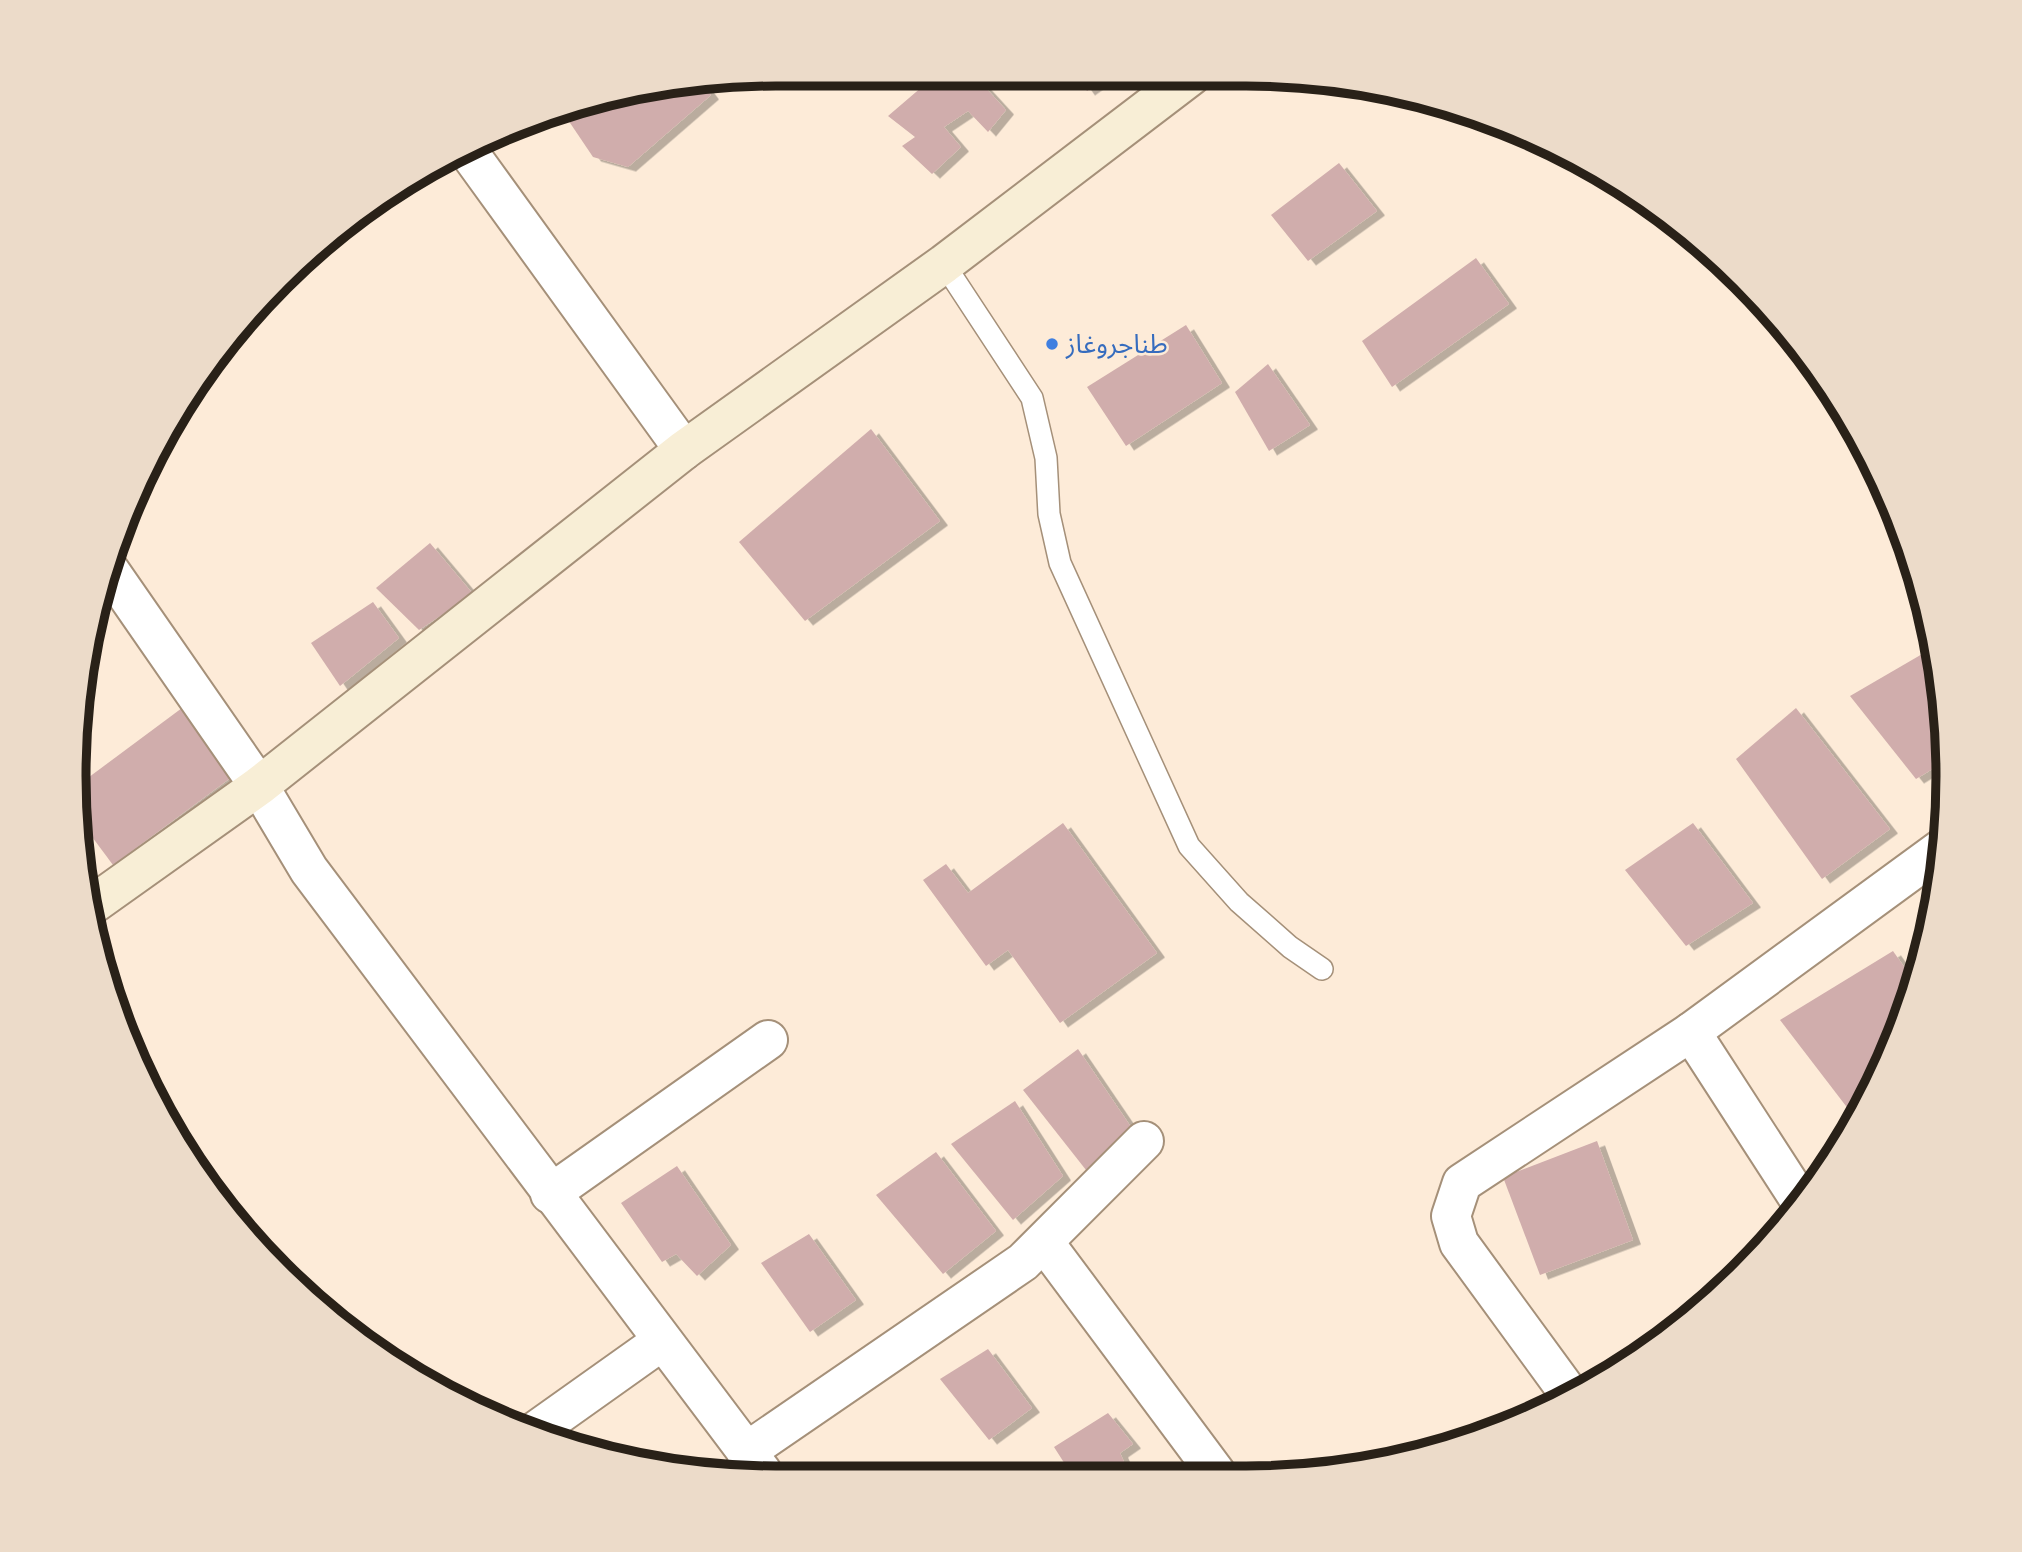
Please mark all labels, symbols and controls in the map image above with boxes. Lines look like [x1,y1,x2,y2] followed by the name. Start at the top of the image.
[1065,325,1168,363] place label: طناجروغاز
[1044,336,1060,352] marker: طناجروغاز

